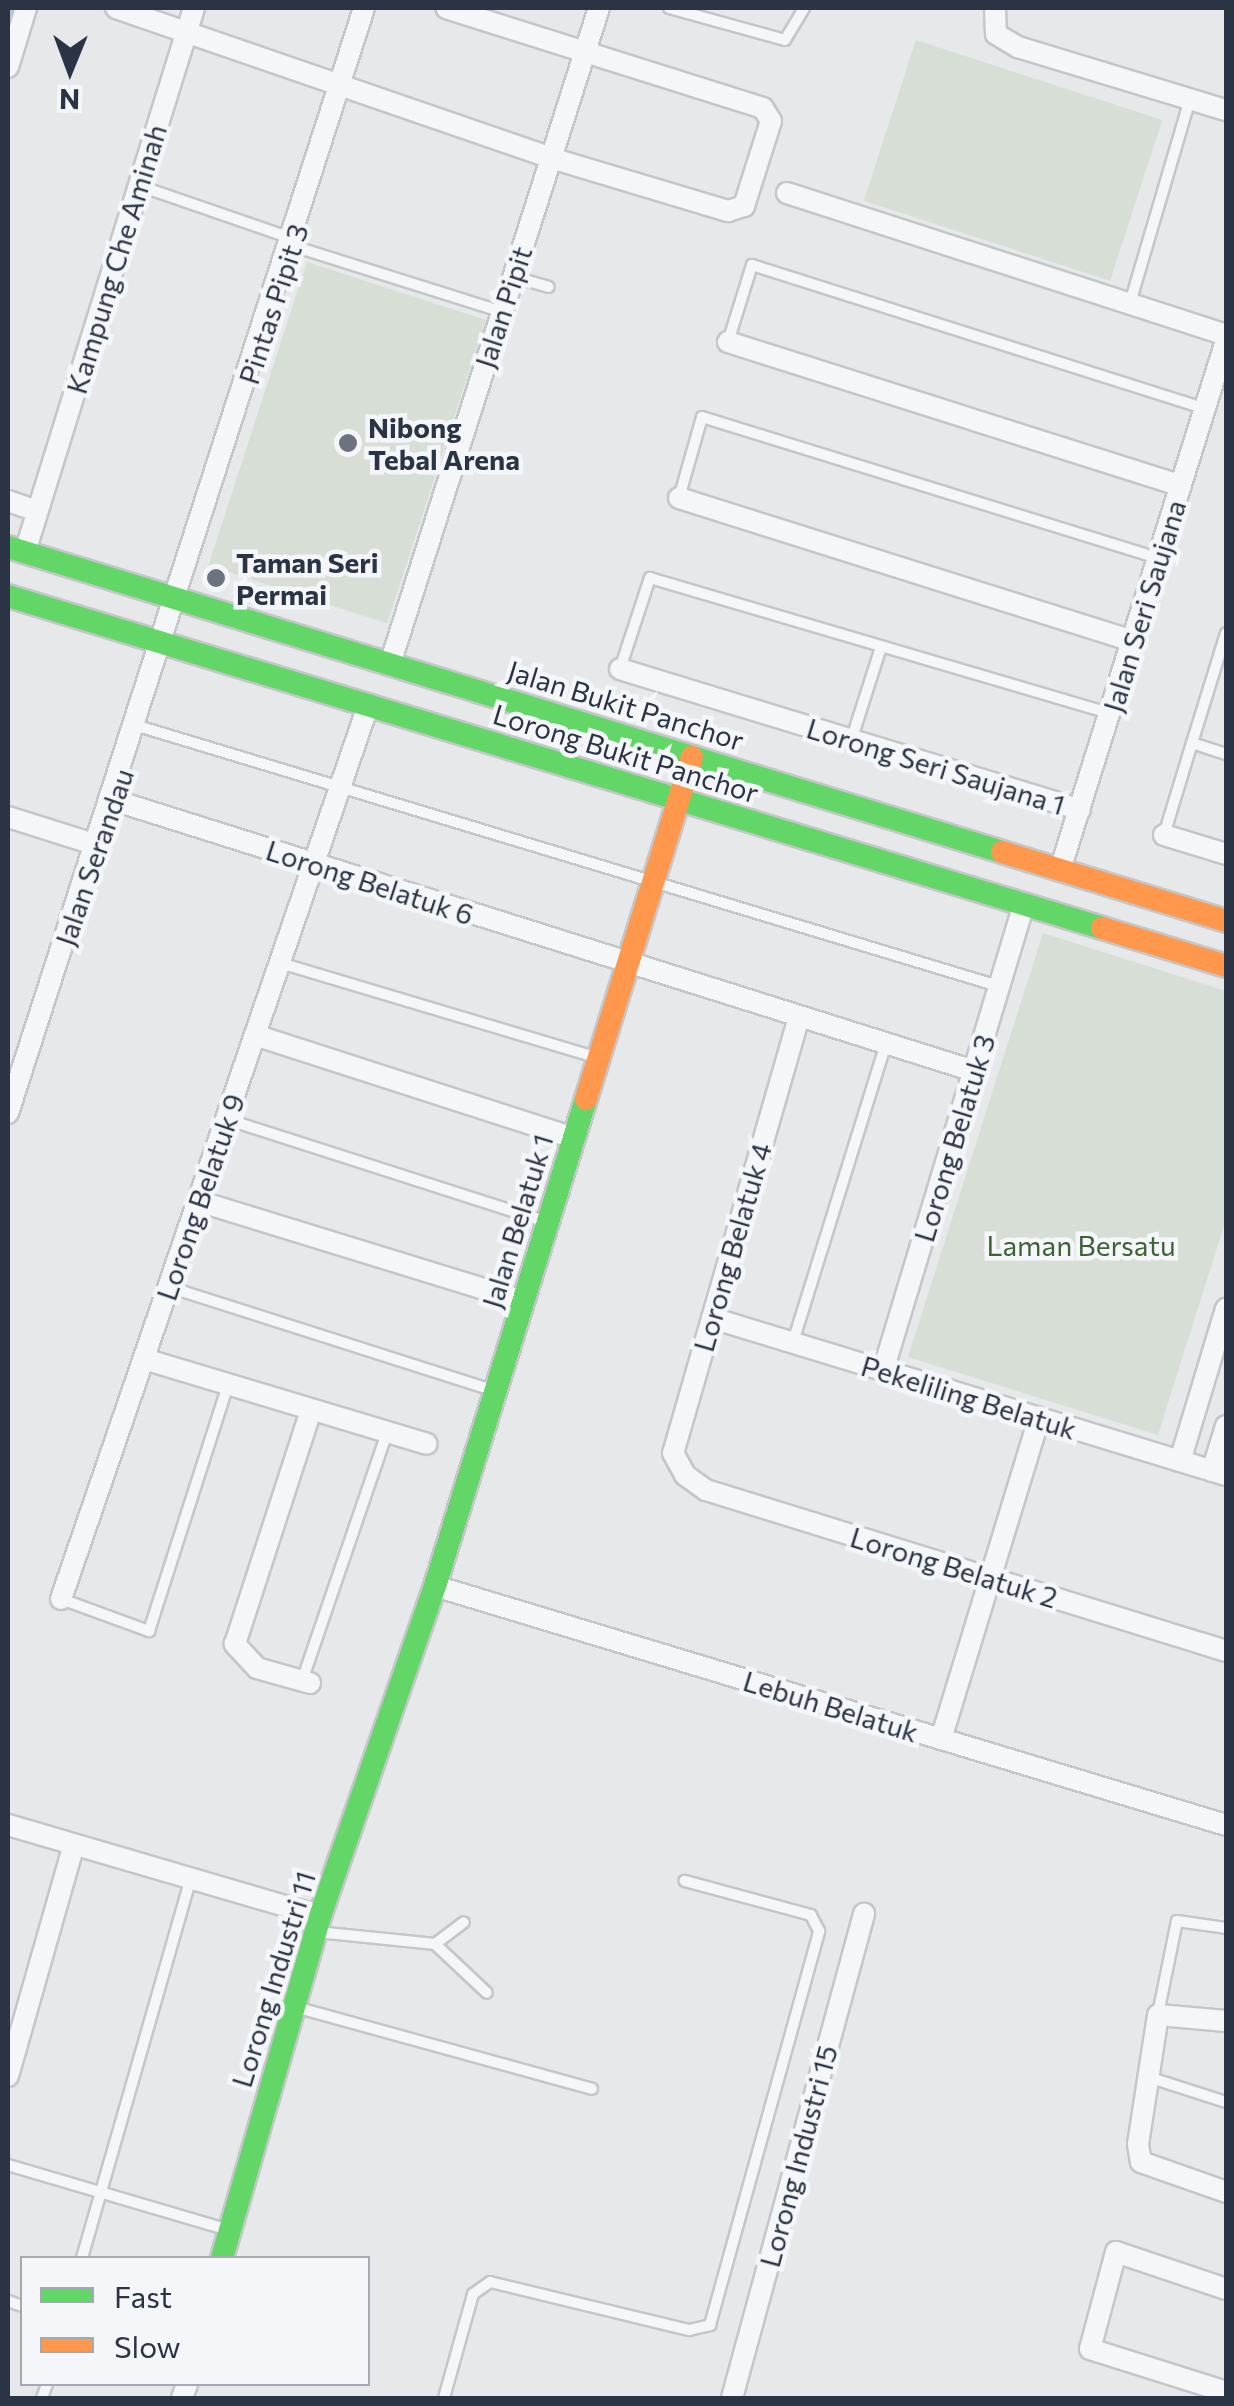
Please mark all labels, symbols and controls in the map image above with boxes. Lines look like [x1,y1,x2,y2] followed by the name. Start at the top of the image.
[20,20,120,120] north arrow
[59,83,80,117] text: N
[59,120,173,398] street label: Kampung Che Aminah
[231,220,315,388] street label: Pintas Pipit 3
[468,242,538,372] street label: Jalan Pipit
[368,410,520,476] place label: Nibong Tebal Arena
[337,432,359,454] marker: Nibong Tebal Arena
[1096,496,1192,716] street label: Jalan Seri Saujana
[236,545,379,611] place label: Taman Seri Permai
[205,567,227,589] marker: Taman Seri Permai
[504,653,748,757] street label: Jalan Bukit Panchor
[489,697,763,809] street label: Lorong Bukit Panchor
[803,711,1069,821] street label: Lorong Seri Saujana 1
[48,764,140,950] street label: Jalan Serandau
[262,833,478,931] street label: Lorong Belatuk 6
[907,1030,1001,1246] street label: Lorong Belatuk 3
[149,1089,251,1305] street label: Lorong Belatuk 9
[475,1130,559,1312] street label: Jalan Belatuk 1
[686,1139,778,1355] street label: Lorong Belatuk 4
[986,1228,1176,1262] park label: Laman Bersatu
[857,1348,1081,1446] street label: Pekeliling Belatuk
[846,1520,1062,1614] street label: Lorong Belatuk 2
[739,1663,923,1749] street label: Lebuh Belatuk
[224,1867,322,2091] street label: Lorong Industri 11
[752,2041,844,2271] street label: Lorong Industri 15
[20,2256,370,2386] legend
[114,2277,172,2314] text: Fast
[114,2327,181,2364] text: Slow

